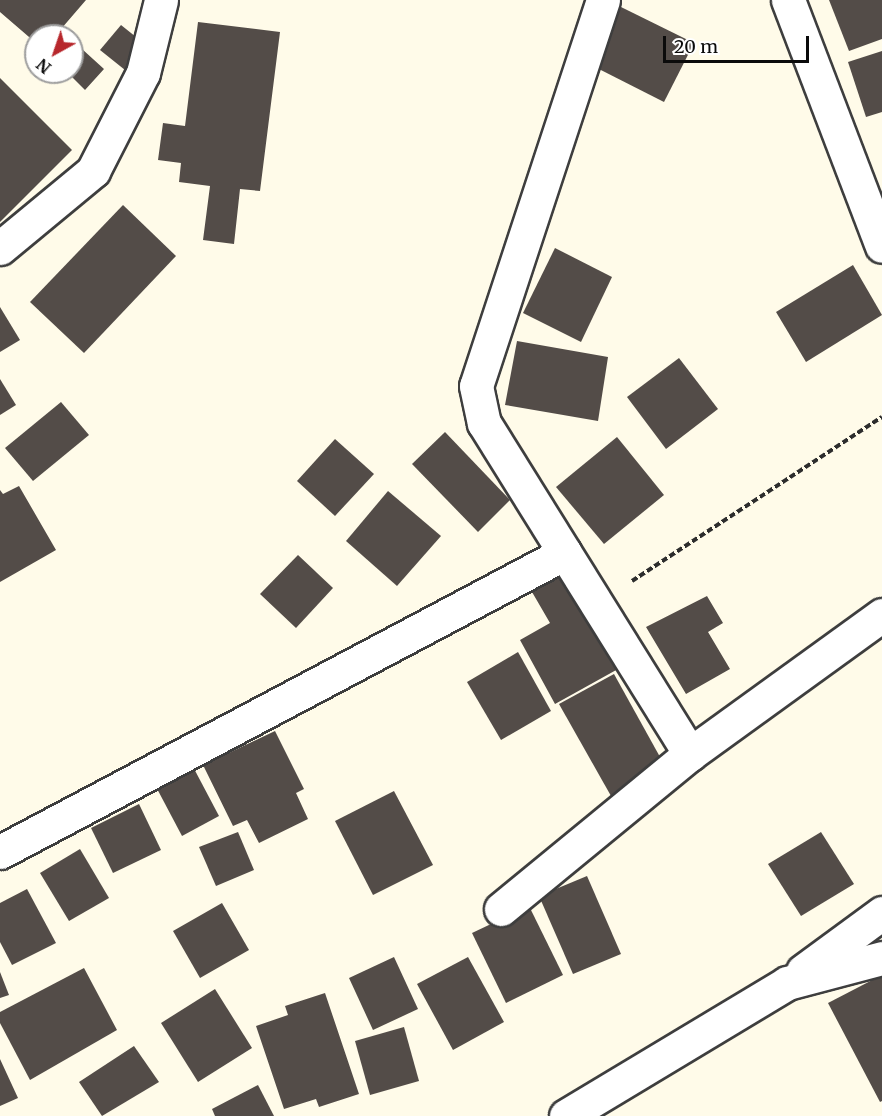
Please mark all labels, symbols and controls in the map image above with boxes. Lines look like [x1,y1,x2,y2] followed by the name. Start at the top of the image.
[24,24,84,84] north arrow
[666,24,812,62] scale bar
[674,35,718,58] text: 20 m
[32,55,55,78] text: N

